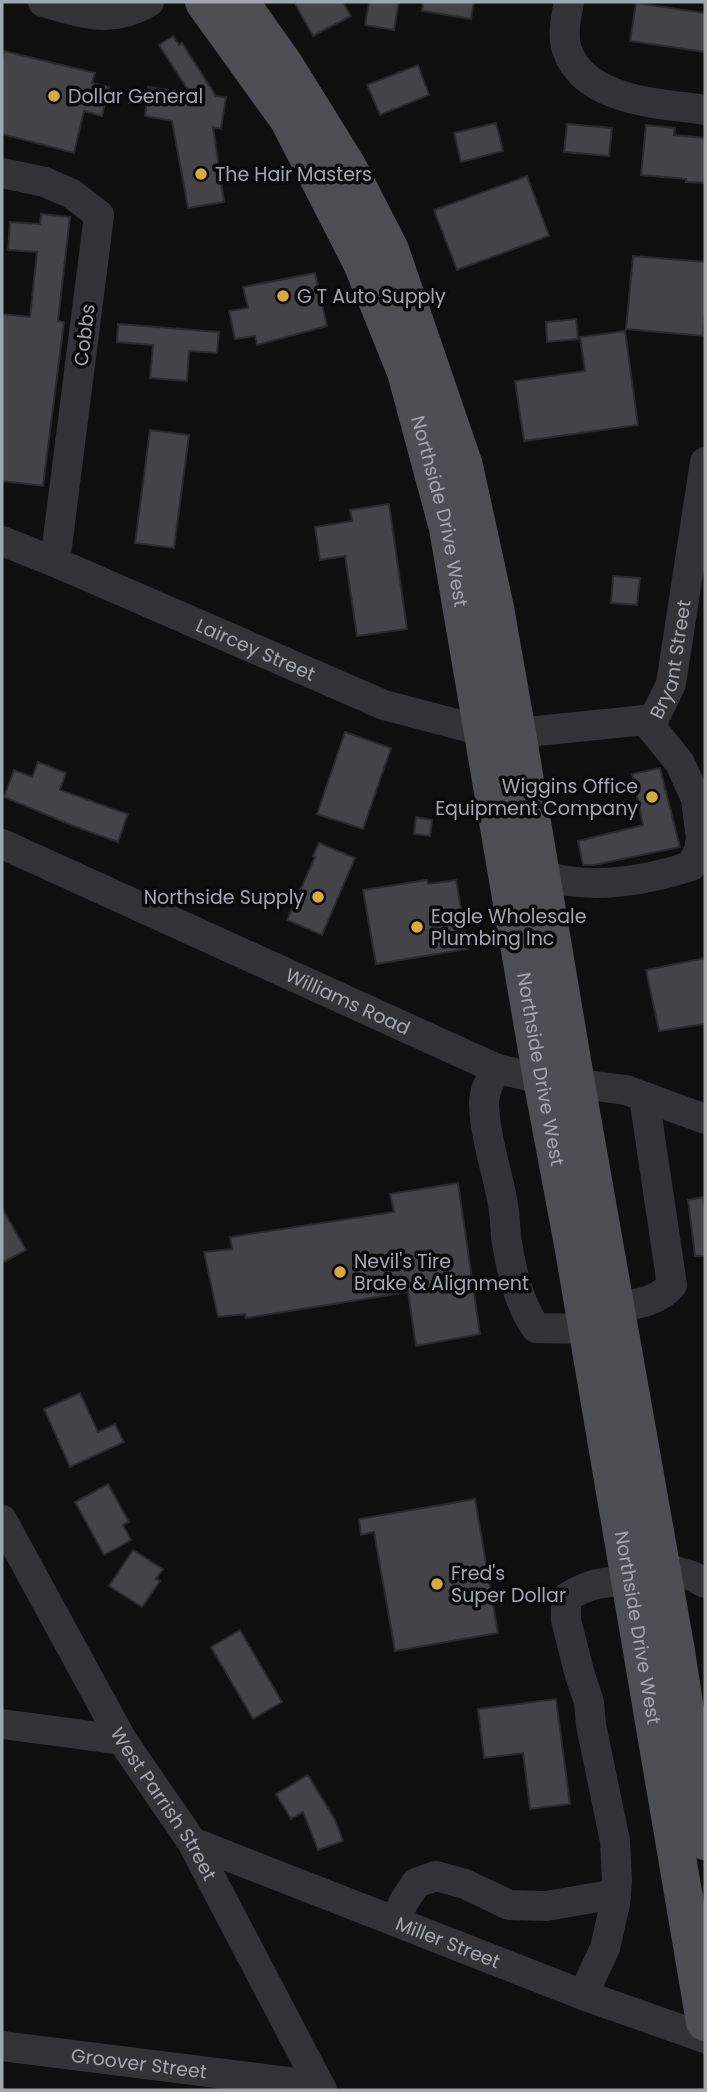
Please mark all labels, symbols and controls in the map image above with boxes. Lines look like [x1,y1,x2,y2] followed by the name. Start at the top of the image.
[68,83,203,110] place label: Dollar General
[46,88,62,104] marker: Dollar General
[215,161,372,188] place label: The Hair Masters
[193,166,209,182] marker: The Hair Masters
[297,283,446,310] place label: G T Auto Supply
[275,288,291,304] marker: G T Auto Supply
[67,302,102,368] street label: Cobbs
[404,413,474,609] street label: Northside Drive West
[643,598,698,723] street label: Bryant Street
[192,612,320,688] street label: Laircey Street
[435,773,638,822] place label: Wiggins Office Equipment Company
[644,789,660,805] marker: Wiggins Office Equipment Company
[144,884,304,911] place label: Northside Supply
[310,889,326,905] marker: Northside Supply
[431,903,587,952] place label: Eagle Wholesale Plumbing Inc
[409,919,425,935] marker: Eagle Wholesale Plumbing Inc
[281,962,414,1042] street label: Williams Road
[510,970,571,1168] street label: Northside Drive West
[354,1248,529,1297] place label: Nevil's Tire Brake & Alignment
[332,1264,348,1280] marker: Nevil's Tire Brake & Alignment
[608,1529,667,1727] street label: Northside Drive West
[451,1560,566,1609] place label: Fred's Super Dollar
[429,1576,445,1592] marker: Fred's Super Dollar
[104,1723,223,1885] street label: West Parrish Street
[392,1910,504,1975] street label: Miller Street
[69,2042,208,2086] street label: Groover Street

